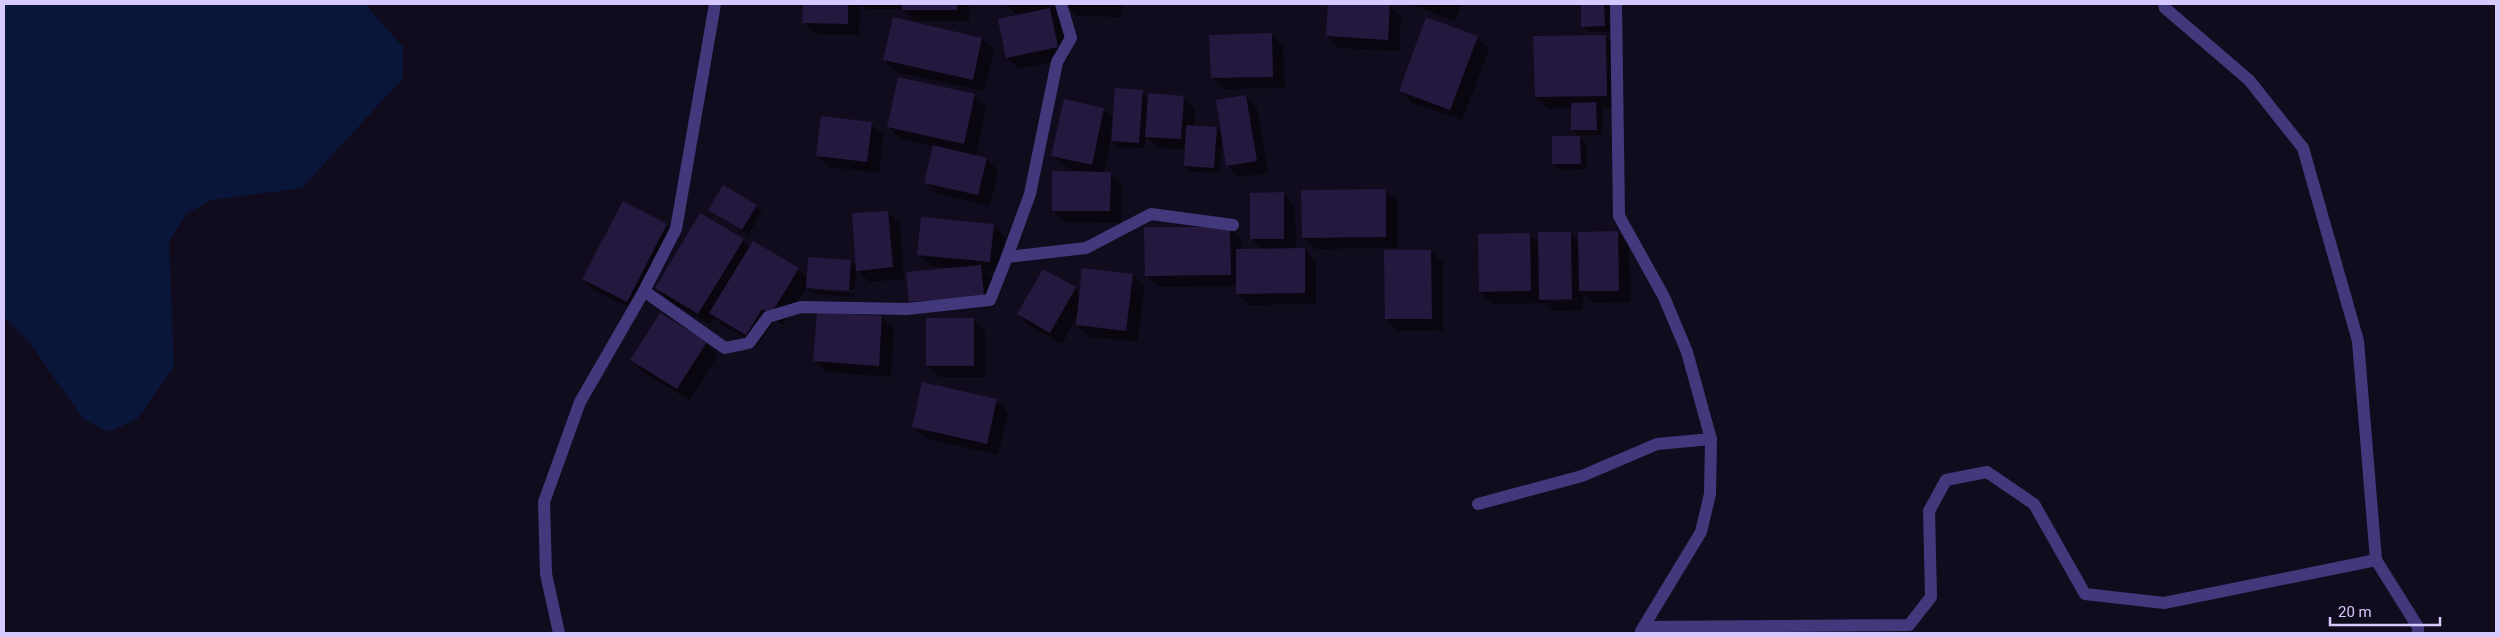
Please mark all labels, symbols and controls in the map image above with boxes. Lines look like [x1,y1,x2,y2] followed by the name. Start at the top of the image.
[2330,594,2440,626] scale bar
[2338,603,2372,621] text: 20 m

